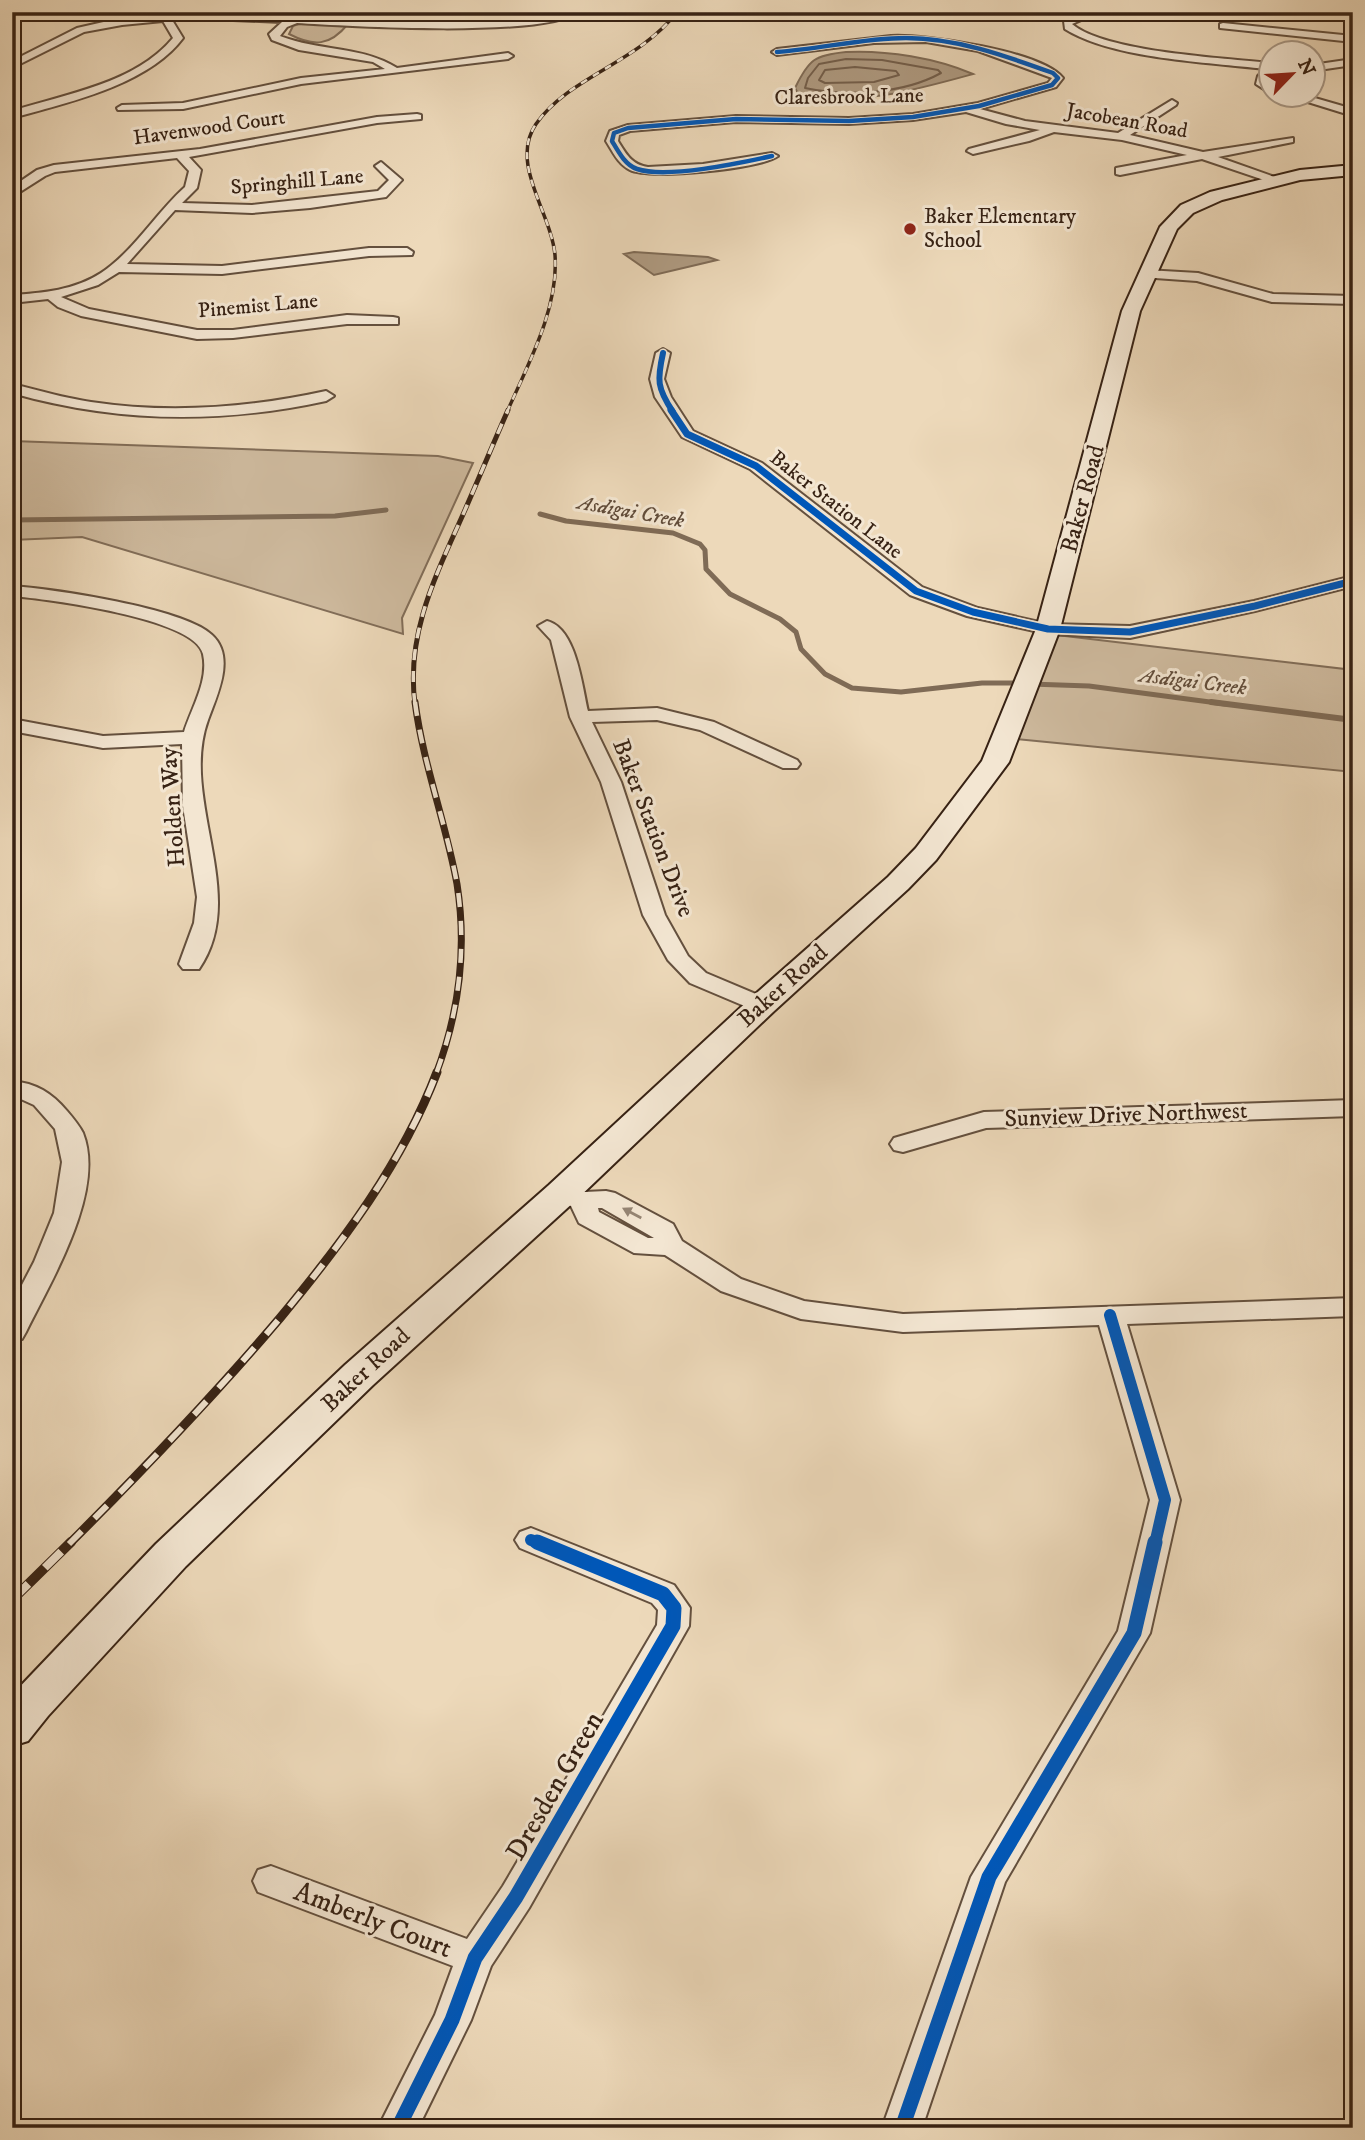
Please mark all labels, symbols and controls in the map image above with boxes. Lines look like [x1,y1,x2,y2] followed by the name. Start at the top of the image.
[1256,38,1326,108] north arrow
[1292,56,1320,80] text: N
[774,83,924,111] street label: Claresbrook Lane
[1062,97,1190,145] street label: Jacobean Road
[131,104,287,152] street label: Havenwood Court
[230,163,365,201] street label: Springhill Lane
[924,204,1077,254] place label: Baker Elementary School
[902,221,918,237] marker: Baker Elementary School
[197,288,319,324] street label: Pinemist Lane
[1054,442,1112,556] street label: Baker Road
[764,445,908,565] street label: Baker Station Lane
[574,490,686,534] water label: Asdigai Creek
[1136,662,1248,701] water label: Asdigai Creek
[605,735,701,921] street label: Baker Station Drive
[154,745,192,868] street label: Holden Way
[732,938,834,1034] street label: Baker Road
[1004,1096,1248,1134] street label: Sunview Drive Northwest
[622,1207,642,1219] one-way arrow
[315,1321,417,1419] street label: Baker Road
[498,1705,612,1867] street label: Dresden Green
[289,1874,457,1966] street label: Amberly Court

